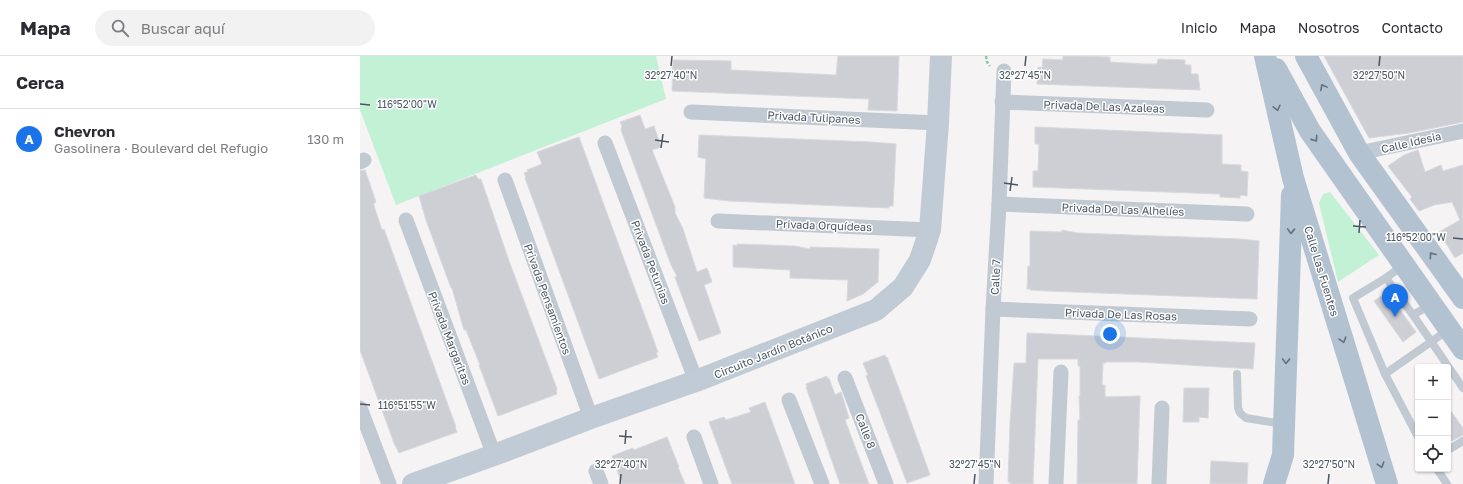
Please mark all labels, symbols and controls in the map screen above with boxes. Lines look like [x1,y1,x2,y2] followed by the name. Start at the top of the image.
[95,10,375,46] search box
[20,16,71,39] text: Mapa
[109,17,131,39] icon: search
[141,19,225,37] text: Buscar aquí
[1181,19,1217,36] text: Inicio
[1239,19,1276,36] text: Mapa
[1298,19,1359,36] text: Nosotros
[1381,19,1443,36] text: Contacto
[645,69,697,81] text: 32°27'40"N
[999,69,1051,81] text: 32°27'45"N
[1353,69,1405,81] text: 32°27'50"N
[16,72,64,93] text: Cerca
[1320,84,1328,92] one-way arrow
[1043,97,1165,115] street label: Privada De Las Azaleas
[377,98,437,110] text: 116°52'00"W
[1273,104,1281,111] one-way arrow
[767,108,861,126] street label: Privada Tulipanes
[54,122,115,140] text: Chevron
[1380,129,1442,155] street label: Calle Idesia
[24,131,34,147] text: A
[307,131,344,147] text: 130 m
[1310,135,1318,142] one-way arrow
[54,140,268,156] text: Gasolinera · Boulevard del Refugio
[1061,200,1185,218] street label: Privada De Las Alhelíes
[776,217,872,233] street label: Privada Orquídeas
[629,218,673,306] street label: Privada Petunias
[1302,224,1342,318] street label: Calle Las Fuentes
[1287,228,1295,234] one-way arrow
[1386,231,1446,243] text: 116°52'00"W
[522,242,574,356] street label: Privada Pensamientos
[1430,252,1437,259] one-way arrow
[988,259,1002,295] street label: Calle 7
[1382,284,1408,317] pin: A
[426,290,474,387] street label: Privada Margaritas
[1065,306,1177,322] street label: Privada De Las Rosas
[712,321,834,381] street label: Circuito Jardín Botánico
[1100,324,1120,344] your location
[1338,337,1347,344] one-way arrow
[1282,358,1290,364] one-way arrow
[1415,364,1451,472] map controls
[1415,364,1451,400] button: +
[378,399,436,411] text: 116°51'55"W
[1415,400,1451,436] button: −
[853,412,879,451] street label: Calle 8
[1415,436,1451,472] button: locate
[595,458,647,470] text: 32°27'40"N
[949,458,1001,470] text: 32°27'45"N
[1303,458,1355,470] text: 32°27'50"N
[1376,461,1385,468] one-way arrow

